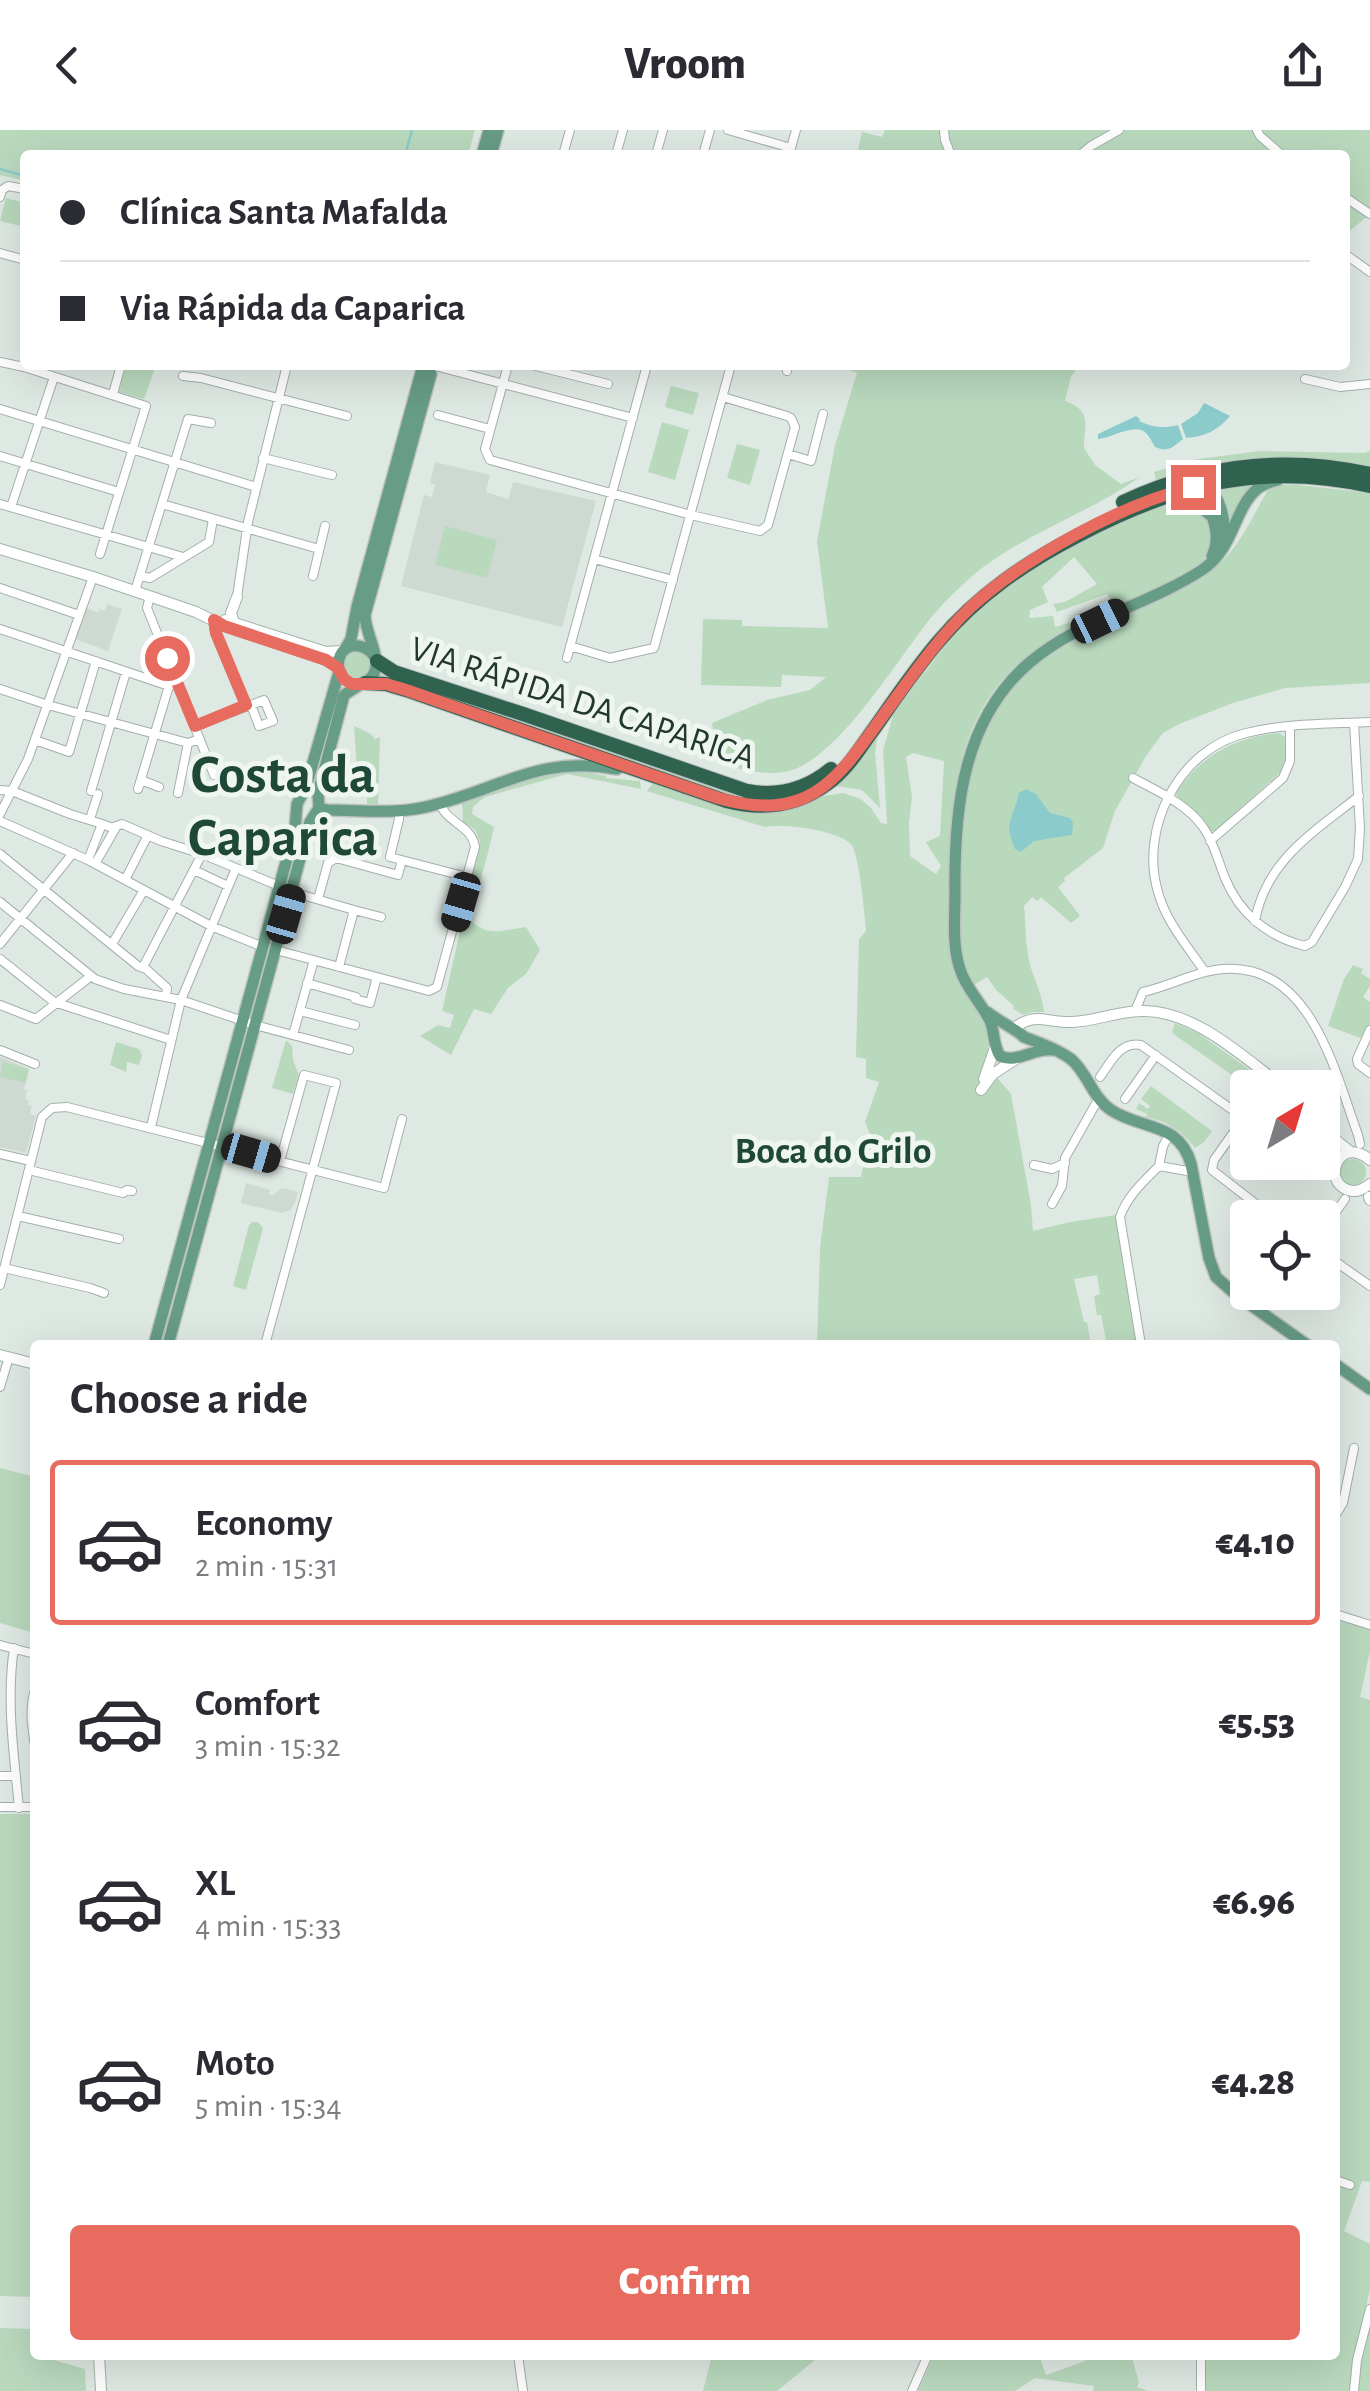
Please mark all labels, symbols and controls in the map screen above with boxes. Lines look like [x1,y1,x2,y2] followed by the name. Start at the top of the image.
[40,38,95,93] icon: back
[1275,38,1330,93] icon: share
[624,42,746,87] text: Vroom
[120,194,448,232] text: Clínica Santa Mafalda
[120,290,465,328] text: Via Rápida da Caparica
[1171,465,1216,510] route end
[1066,594,1134,648] car
[406,629,760,776] street label: VIA RÁPIDA DA CAPARICA
[145,636,190,681] route start
[188,748,378,866] district label: Costa da Caparica
[438,869,484,935] car
[263,881,309,947] car
[1230,1070,1340,1180] north arrow
[1230,1070,1340,1310] map controls
[218,1130,284,1176] car
[734,1133,932,1171] district label: Boca do Grilo
[1230,1200,1340,1310] button: locate
[70,1377,308,1422] text: Choose a ride
[75,1498,165,1588] icon: car
[195,1505,333,1543] text: Economy
[1216,1524,1295,1562] text: €4.10
[195,1550,339,1582] text: 2 min · 15:31
[75,1678,165,1768] icon: car
[195,1685,320,1723] text: Comfort
[1219,1704,1295,1742] text: €5.53
[195,1730,341,1762] text: 3 min · 15:32
[75,1858,165,1948] icon: car
[195,1865,235,1903] text: XL
[1213,1884,1295,1922] text: €6.96
[195,1910,342,1942] text: 4 min · 15:33
[75,2038,165,2128] icon: car
[195,2045,275,2083] text: Moto
[1212,2064,1295,2102] text: €4.28
[195,2090,342,2122] text: 5 min · 15:34
[70,2225,1300,2340] button: Confirm

